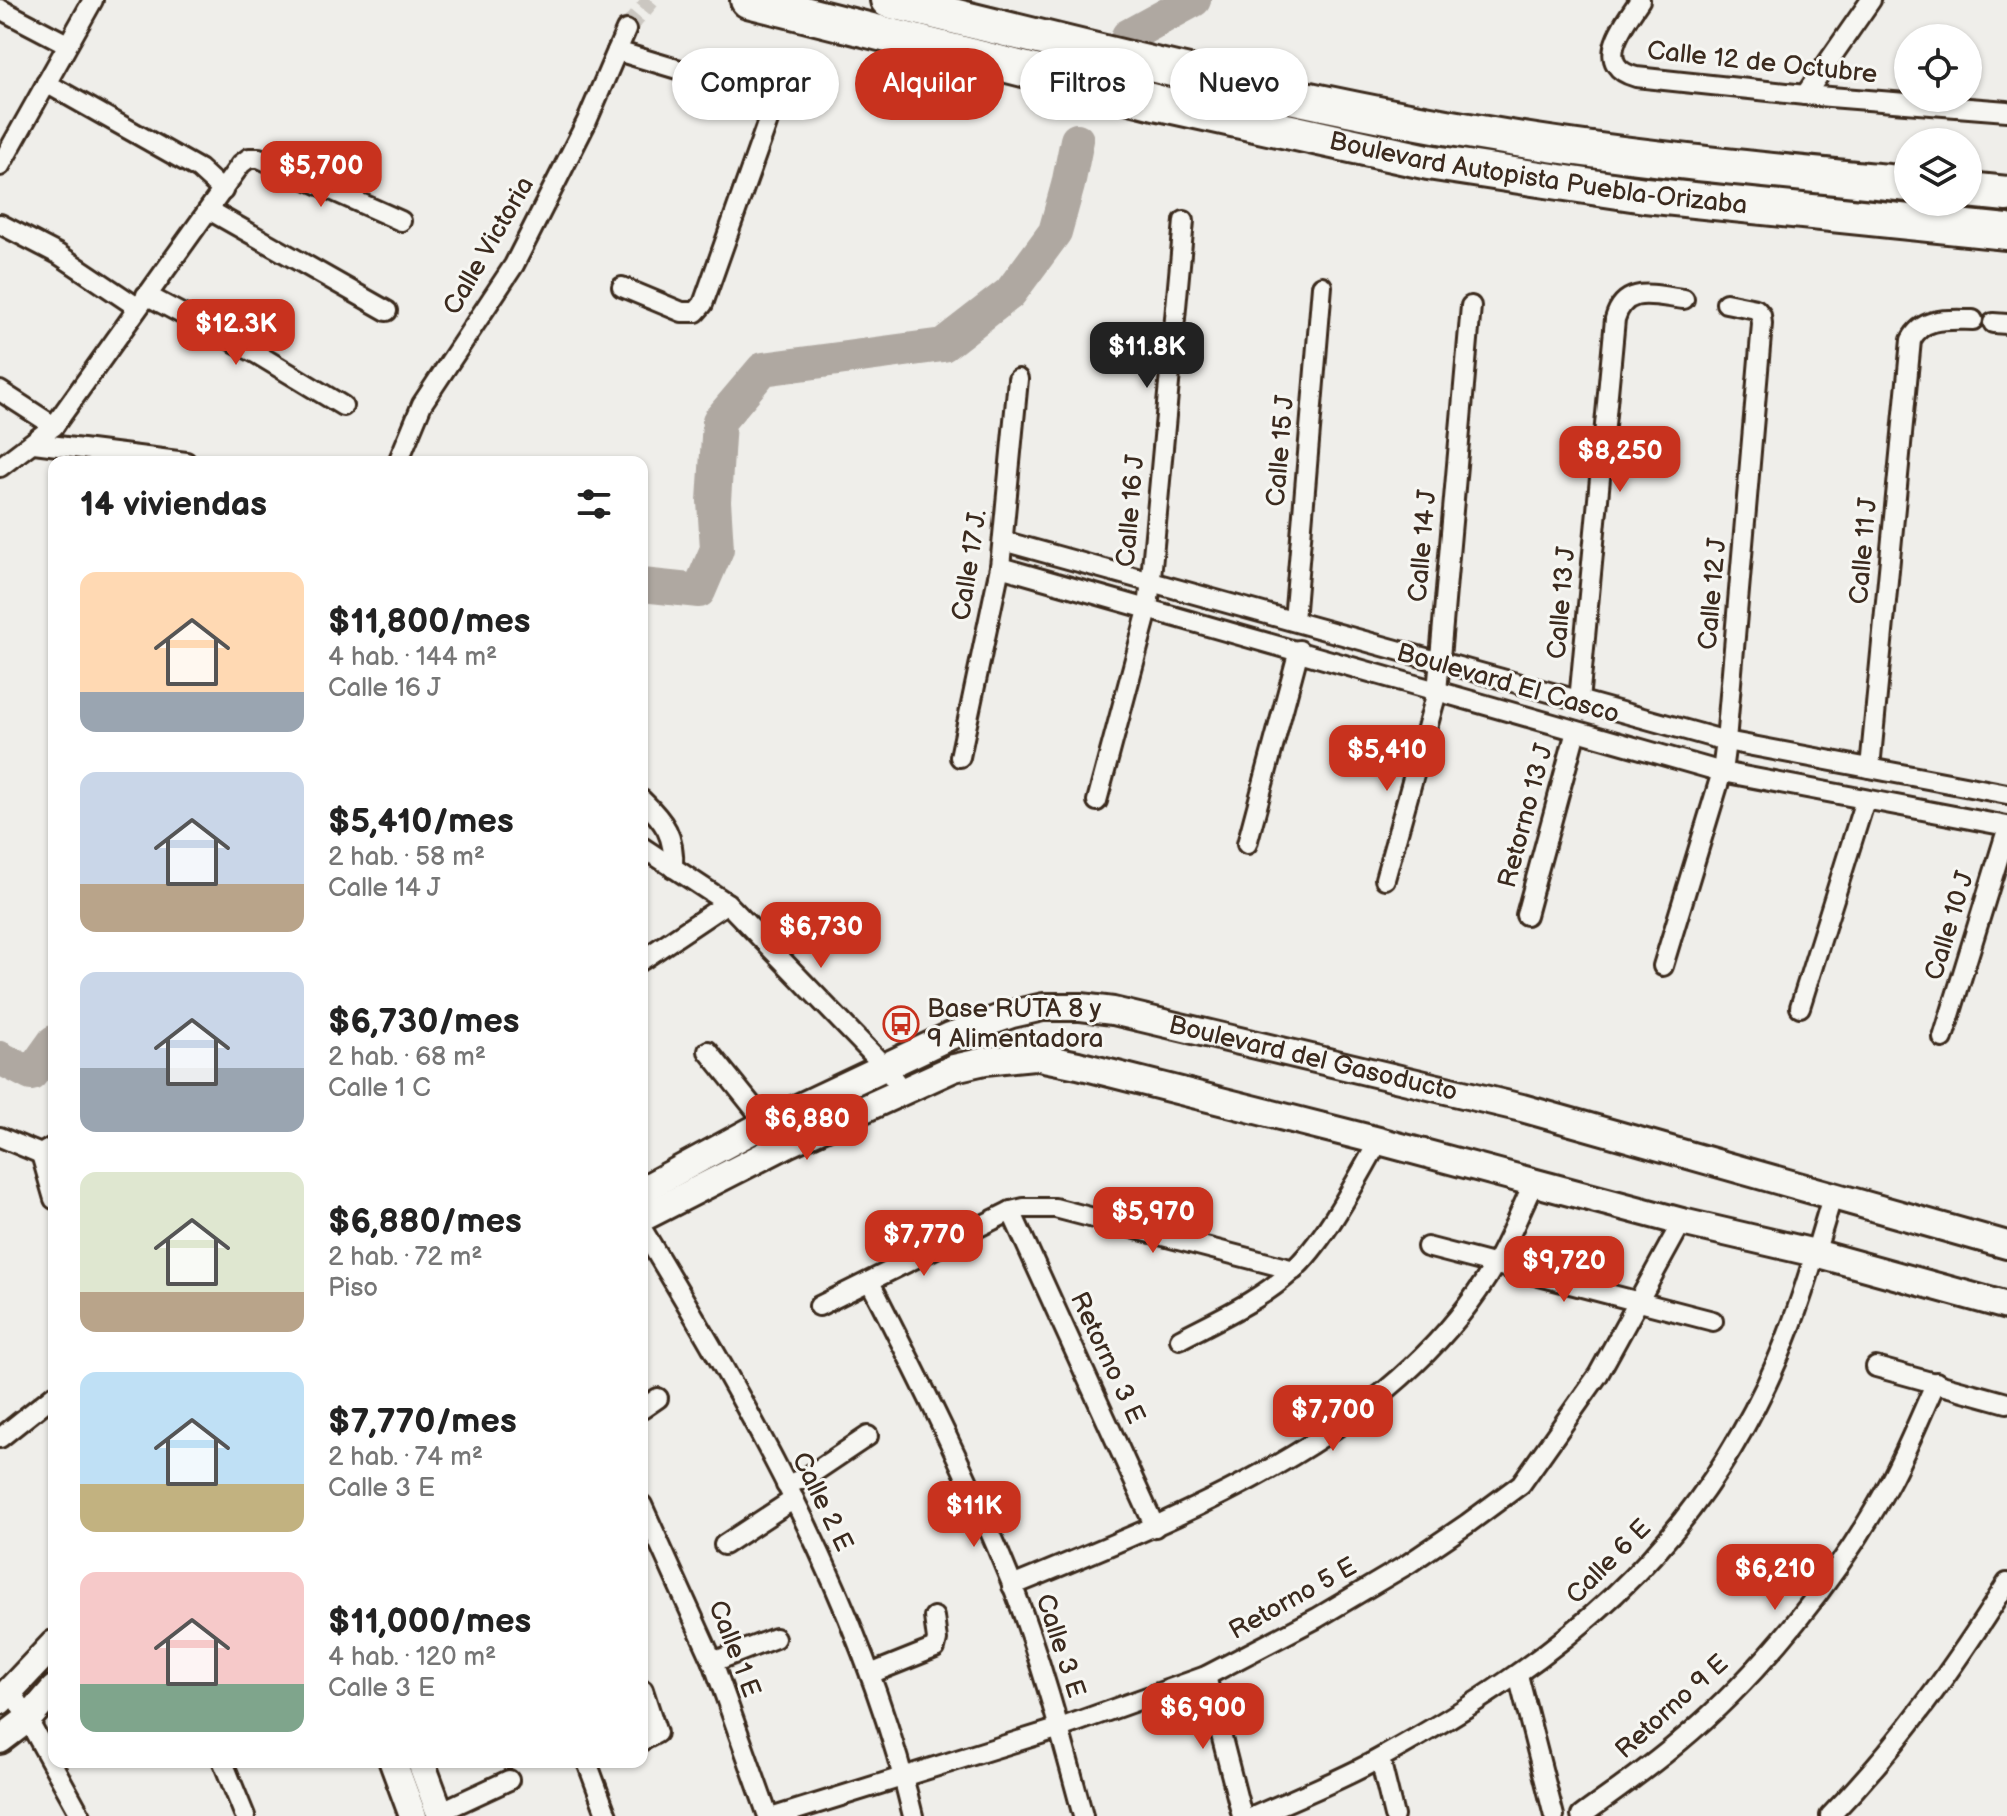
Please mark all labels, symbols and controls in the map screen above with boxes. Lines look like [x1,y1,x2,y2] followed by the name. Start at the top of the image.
[1894,24,1982,216] map controls
[1894,24,1982,112] button: locate
[1645,35,1879,91] street label: Calle 12 de Octubre
[672,48,839,120] chip: Comprar
[855,48,1004,120] chip: Alquilar
[1020,48,1154,120] chip: Filtros
[1170,48,1308,120] chip: Nuevo
[1326,125,1749,221] street label: Boulevard Autopista Puebla-Orizaba
[1894,128,1982,216] button: layers
[256,141,386,209] pin: $5,700
[279,151,363,182] text: $5,700
[437,171,541,321] street label: Calle Victoria
[171,299,301,367] pin: $12.3K
[195,309,277,340] text: $12.3K
[1082,322,1212,390] pin: $11.8K
[1108,332,1186,363] text: $11.8K
[1261,394,1301,508] street label: Calle 15 J
[1555,426,1685,494] pin: $8,250
[1577,436,1663,467] text: $8,250
[1111,454,1151,568] street label: Calle 16 J
[572,482,616,526] icon: filters
[80,484,267,525] text: 14 viviendas
[1403,489,1443,603] street label: Calle 14 J
[1844,496,1884,606] street label: Calle 11 J
[946,507,994,623] street label: Calle 17 J.
[1693,537,1733,651] street label: Calle 12 J
[1542,545,1582,661] street label: Calle 13 J
[328,601,531,642] text: $11,800/mes
[144,604,240,700] icon: home
[1393,637,1623,731] street label: Boulevard El Casco
[328,642,497,673] text: 4 hab. · 144 m²
[328,673,441,704] text: Calle 16 J
[1322,725,1452,793] pin: $5,410
[1347,735,1427,766] text: $5,410
[1492,741,1560,891] street label: Retorno 13 J
[328,801,514,842] text: $5,410/mes
[144,804,240,900] icon: home
[328,842,485,873] text: 2 hab. · 58 m²
[1919,868,1981,984] street label: Calle 10 J
[328,873,441,904] text: Calle 14 J
[756,902,886,970] pin: $6,730
[779,912,863,943] text: $6,730
[927,994,1104,1055] place label: Base RUTA 8 y 9 Alimentadora
[328,1001,520,1042] text: $6,730/mes
[144,1004,240,1100] icon: home
[882,1005,920,1043] bus stop icon: Base RUTA 8 y 9 Alimentadora
[1166,1009,1461,1108] street label: Boulevard del Gasoducto
[328,1042,486,1073] text: 2 hab. · 68 m²
[328,1073,431,1104] text: Calle 1 C
[742,1094,872,1162] pin: $6,880
[764,1104,850,1135] text: $6,880
[1088,1187,1218,1255] pin: $5,970
[1111,1197,1195,1228] text: $5,970
[328,1201,522,1242] text: $6,880/mes
[144,1204,240,1300] icon: home
[859,1210,989,1278] pin: $7,770
[883,1220,965,1251] text: $7,770
[1499,1236,1629,1304] pin: $9,720
[328,1242,482,1273] text: 2 hab. · 72 m²
[1522,1246,1606,1277] text: $9,720
[328,1273,378,1304] text: Piso
[1063,1287,1151,1429] street label: Retorno 3 E
[1268,1385,1398,1453] pin: $7,700
[1291,1395,1375,1426] text: $7,700
[328,1401,517,1442] text: $7,770/mes
[144,1404,240,1500] icon: home
[328,1442,483,1473] text: 2 hab. · 74 m²
[785,1447,859,1557] street label: Calle 2 E
[328,1473,435,1504] text: Calle 3 E
[927,1481,1021,1549] pin: $11K
[946,1491,1002,1522] text: $11K
[1560,1513,1658,1611] street label: Calle 6 E
[1710,1544,1840,1612] pin: $6,210
[1224,1551,1362,1647] street label: Retorno 5 E
[1735,1554,1815,1585] text: $6,210
[1029,1590,1091,1702] street label: Calle 3 E
[701,1596,767,1702] street label: Calle 1 E
[328,1601,531,1642] text: $11,000/mes
[144,1604,240,1700] icon: home
[328,1642,496,1673] text: 4 hab. · 120 m²
[1609,1648,1735,1766] street label: Retorno 9 E
[328,1673,435,1704] text: Calle 3 E
[1138,1683,1268,1751] pin: $6,900
[1160,1693,1246,1724] text: $6,900

